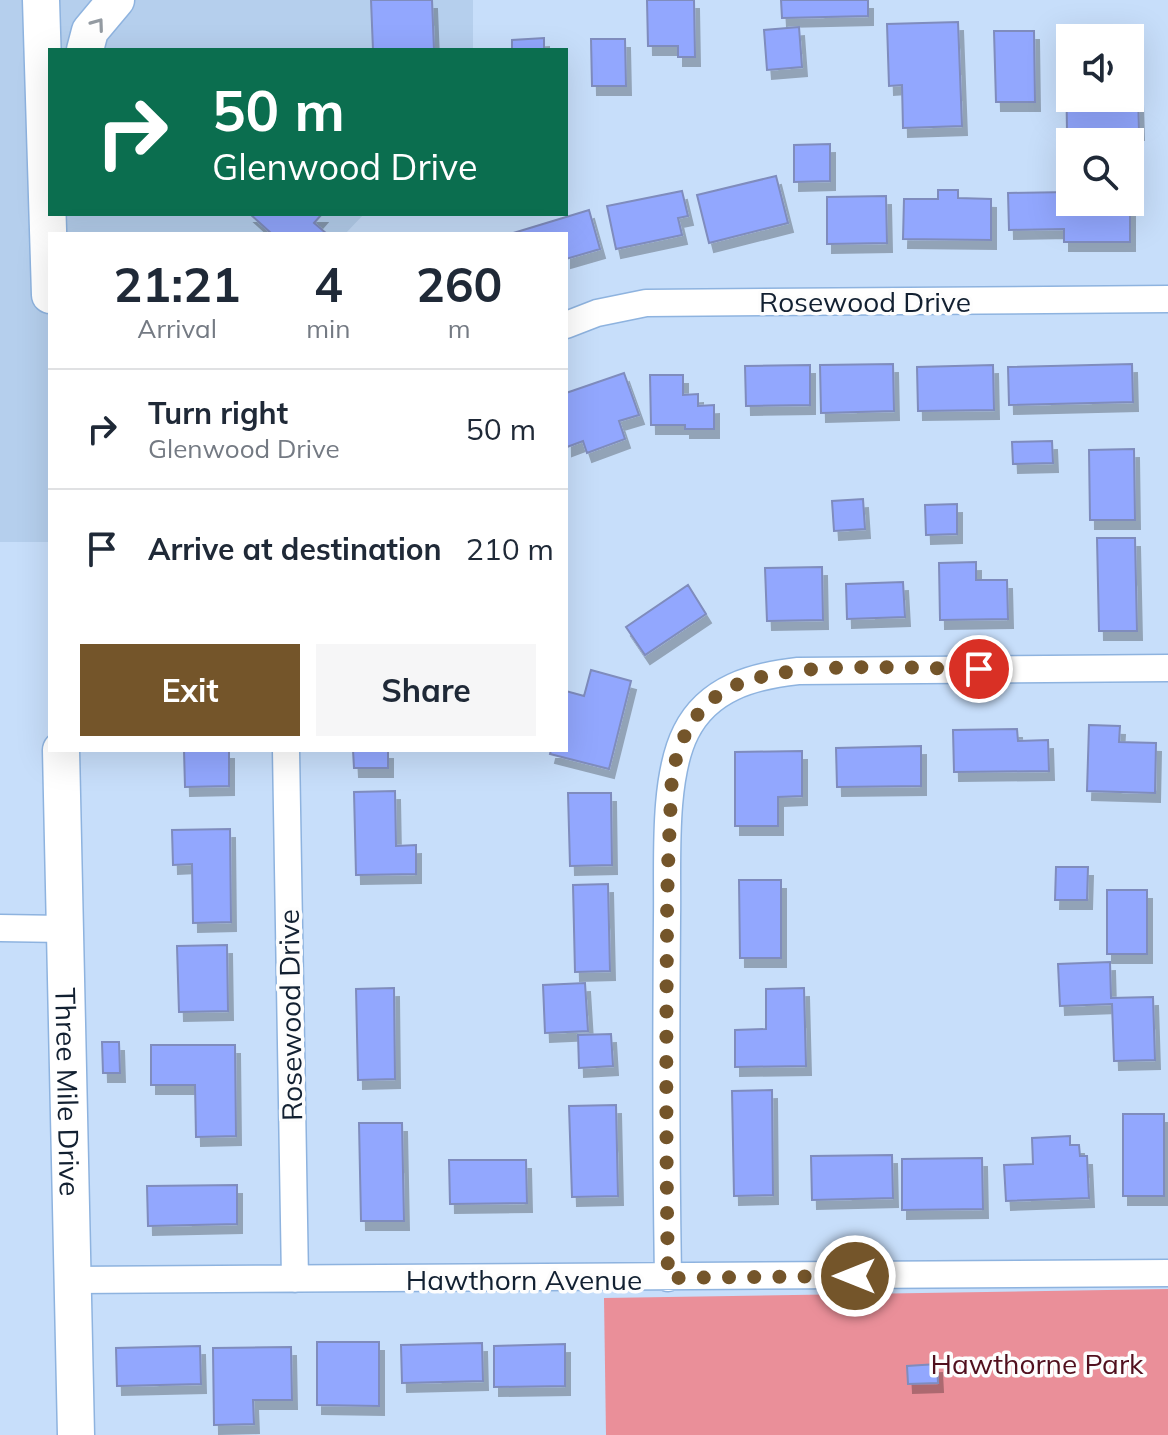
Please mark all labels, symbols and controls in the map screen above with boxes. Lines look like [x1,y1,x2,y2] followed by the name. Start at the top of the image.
[88,18,102,32] one-way arrow
[1056,24,1144,216] map controls
[1056,24,1144,112] button: sound
[212,75,345,145] text: 50 m
[80,80,184,184] icon: right
[1056,128,1144,216] button: search
[212,144,477,189] text: Glenwood Drive
[114,254,241,314] text: 21:21
[314,254,343,314] text: 4
[416,254,502,314] text: 260
[759,284,971,319] street label: Rosewood Drive
[137,312,217,345] text: Arrival
[306,312,350,345] text: min
[448,312,471,345] text: m
[148,394,288,432] text: Turn right
[80,407,124,451] icon: right
[466,410,536,448] text: 50 m
[148,432,340,465] text: Glenwood Drive
[80,527,124,571] icon: arrive
[148,530,442,568] text: Arrive at destination
[466,530,554,568] text: 210 m
[945,635,1013,703] pin
[80,644,300,736] button: Exit
[316,644,536,736] button: Share
[957,647,1001,691] icon: arrive
[271,909,309,1121] street label: Rosewood Drive
[49,987,88,1197] street label: Three Mile Drive
[813,1234,897,1318] position arrow
[406,1262,642,1297] street label: Hawthorn Avenue
[931,1346,1144,1381] park label: Hawthorne Park

